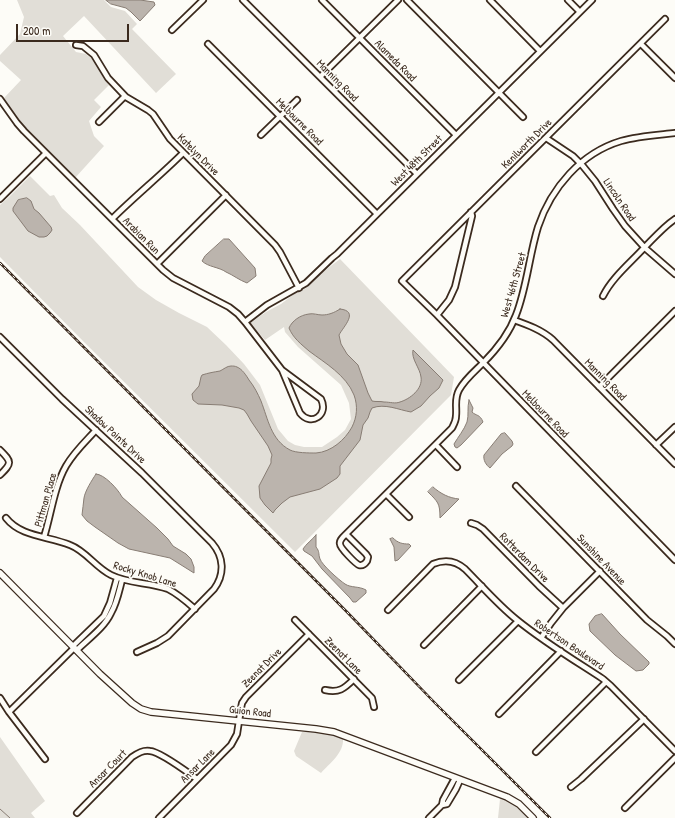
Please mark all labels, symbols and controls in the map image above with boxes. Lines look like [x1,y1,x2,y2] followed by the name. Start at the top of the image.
[18,16,131,42] scale bar
[23,22,50,39] text: 200 m
[371,37,419,85] street label: Alameda Road
[313,57,361,105] street label: Manning Road
[273,96,325,148] street label: Melbourne Road
[499,116,555,172] street label: Kenilworth Drive
[174,131,222,179] street label: Katelyn Drive
[389,133,445,189] street label: West 48th Street
[600,176,638,224] street label: Lincoln Road
[120,215,162,257] street label: Arabian Run
[498,251,530,319] street label: West 46th Street
[581,356,629,404] street label: Manning Road
[519,387,571,441] street label: Melbourne Road
[82,403,148,467] street label: Shadow Pointe Drive
[32,471,60,529] street label: Pittman Place
[496,530,552,586] street label: Rotterdam Drive
[573,532,629,588] street label: Sunshine Avenue
[112,559,178,591] street label: Rocky Knob Lane
[532,617,606,673] street label: Robertson Boulevard
[321,634,365,678] street label: Zeenat Lane
[239,645,285,691] street label: Zeenat Drive
[228,703,272,721] street label: Guion Road
[178,746,218,786] street label: Ansar Lane
[86,747,130,791] street label: Ansar Court

